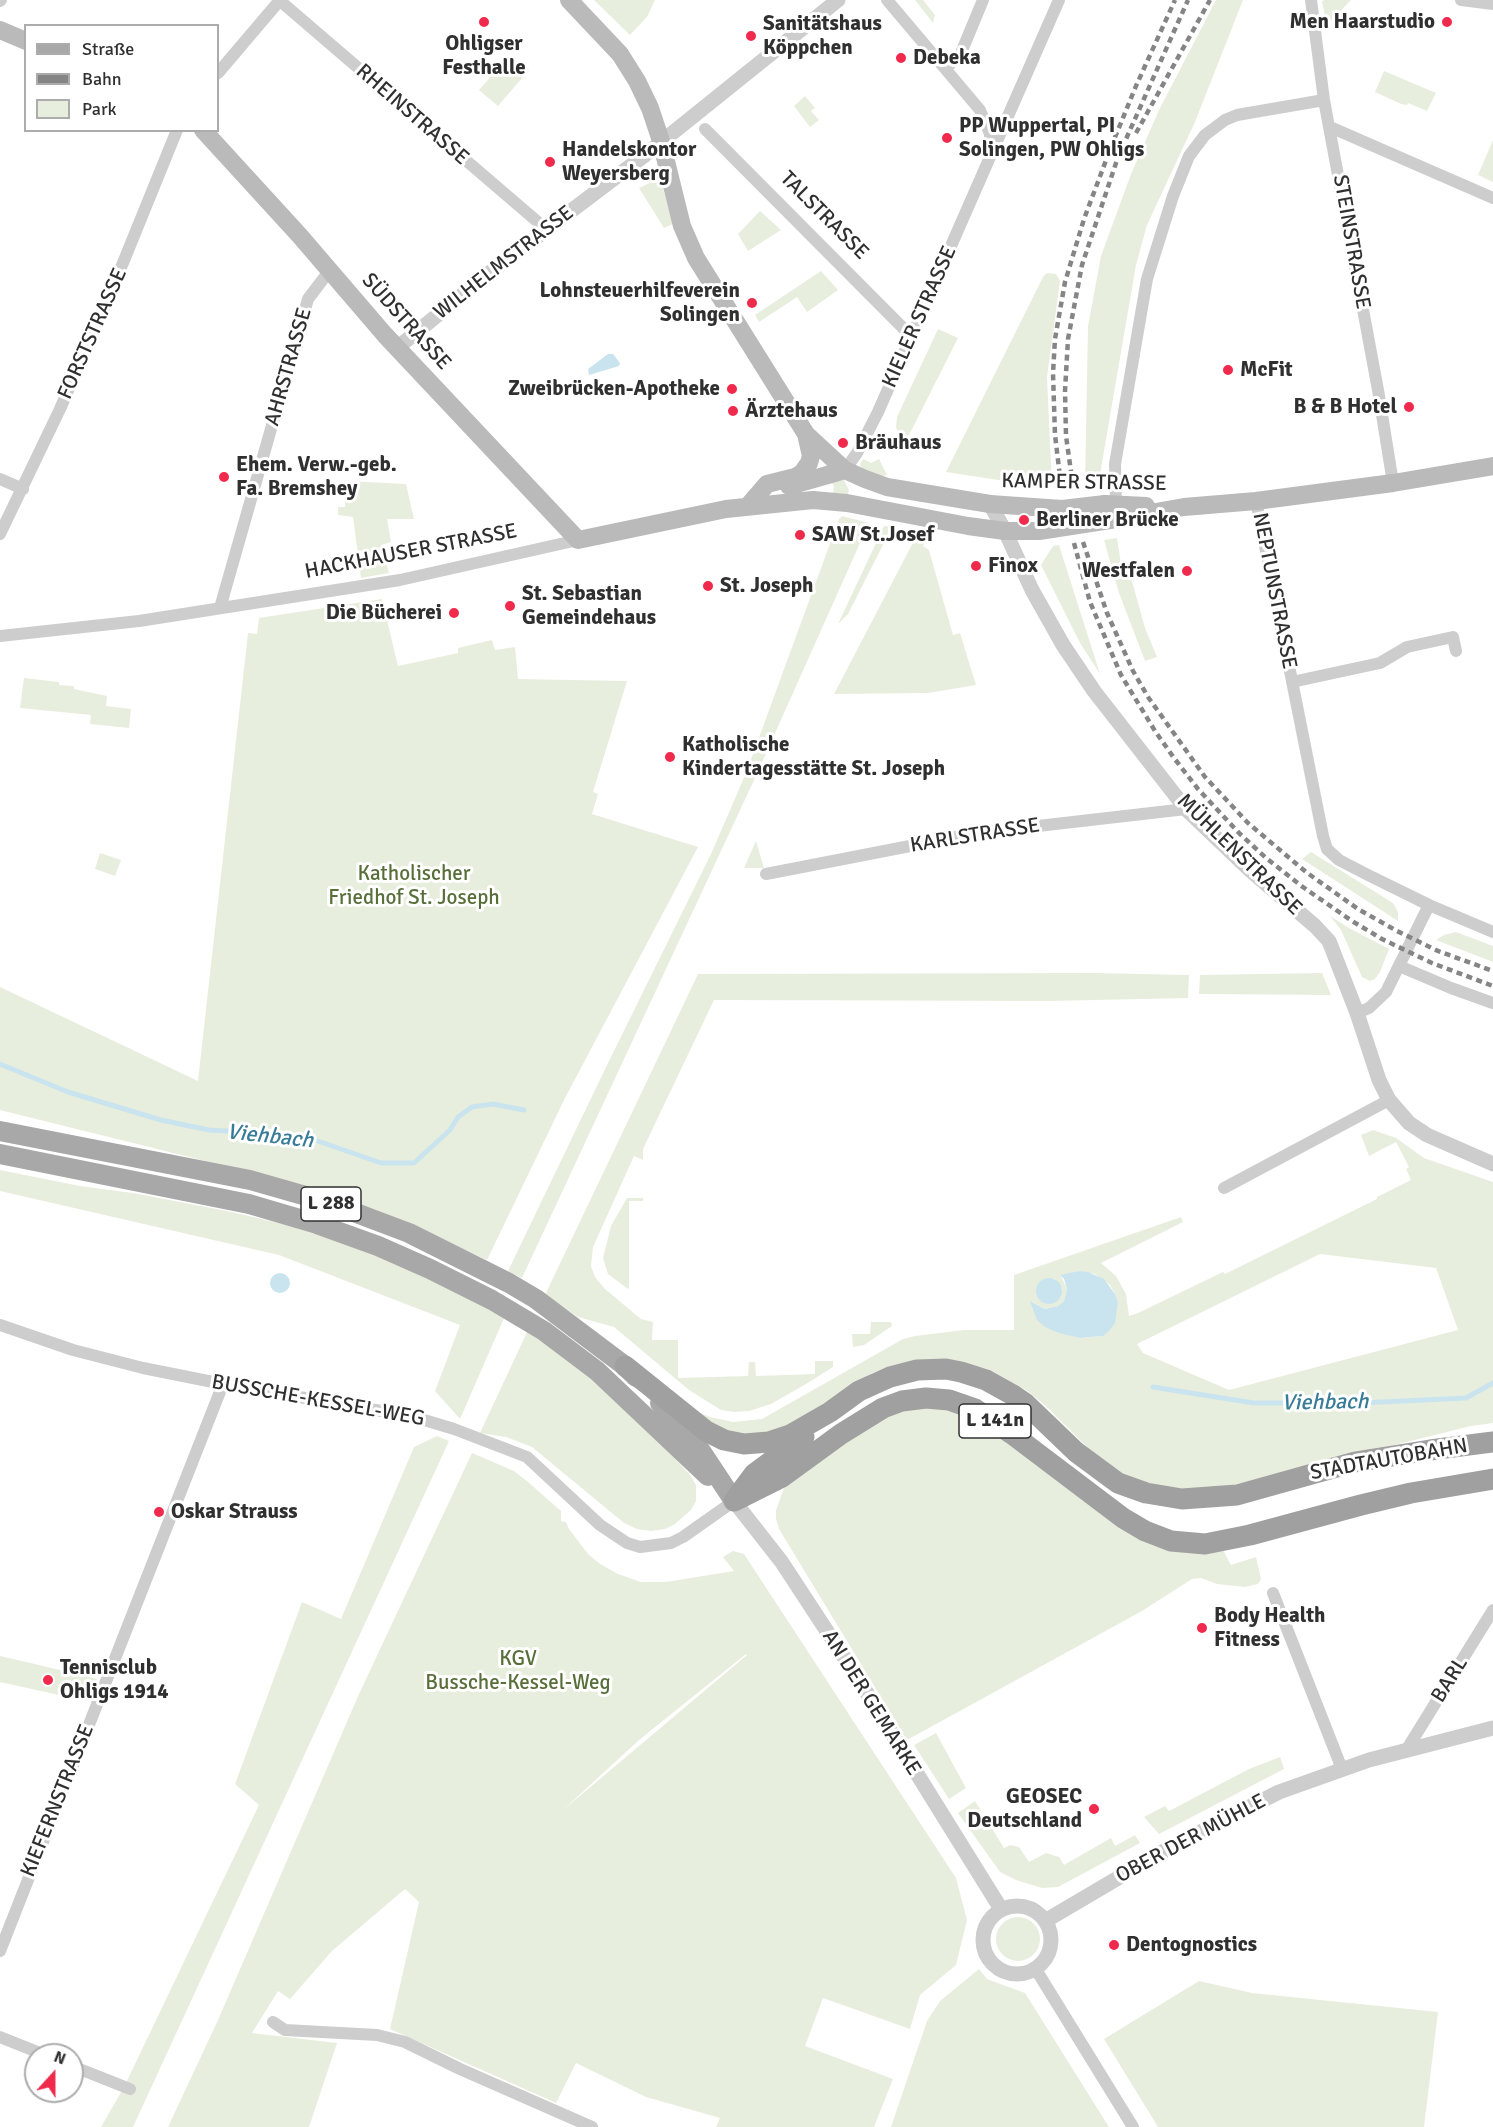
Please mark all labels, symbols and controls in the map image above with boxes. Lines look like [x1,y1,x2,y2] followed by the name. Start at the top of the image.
[1289,9,1435,35] place label: Men Haarstudio
[763,11,882,61] place label: Sanitätshaus Köppchen
[477,15,491,29] marker: Ohligser Festhalle
[1440,15,1454,29] marker: Men Haarstudio
[24,24,219,132] legend
[744,29,758,43] marker: Sanitätshaus Köppchen
[442,31,526,81] place label: Ohligser Festhalle
[82,38,134,60] text: Straße
[913,45,981,71] place label: Debeka
[894,51,908,65] marker: Debeka
[350,59,474,171] street label: RHEINSTRASSE
[82,68,122,90] text: Bahn
[82,98,117,120] text: Park
[959,113,1144,163] place label: PP Wuppertal, PI Solingen, PW Ohligs
[940,131,954,145] marker: PP Wuppertal, PI Solingen, PW Ohligs
[562,137,696,187] place label: Handelskontor Weyersberg
[543,155,557,169] marker: Handelskontor Weyersberg
[775,167,873,265] street label: TALSTRASSE
[1327,173,1375,311] street label: STEINSTRASSE
[429,201,579,325] street label: WILHELMSTRASSE
[877,242,963,392] street label: KIELER STRASSE
[53,265,133,403] street label: FORSTSTRASSE
[356,268,456,376] street label: SÜDSTRASSE
[539,278,740,328] place label: Lohnsteuerhilfeverein Solingen
[745,296,759,310] marker: Lohnsteuerhilfeverein Solingen
[260,305,318,429] street label: AHRSTRASSE
[1240,357,1293,383] place label: McFit
[1221,363,1235,377] marker: McFit
[508,376,720,402] place label: Zweibrücken-Apotheke
[725,382,739,396] marker: Zweibrücken-Apotheke
[1293,394,1397,420] place label: B & B Hotel
[745,398,837,424] place label: Ärztehaus
[1402,400,1416,414] marker: B & B Hotel
[726,404,740,418] marker: Ärztehaus
[855,430,941,456] place label: Bräuhaus
[836,436,850,450] marker: Bräuhaus
[236,452,397,502] place label: Ehem. Verw.-geb. Fa. Bremshey
[1001,469,1167,497] street label: KAMPER STRASSE
[217,470,231,484] marker: Ehem. Verw.-geb. Fa. Bremshey
[1036,507,1179,533] place label: Berliner Brücke
[1246,511,1302,671] street label: NEPTUNSTRASSE
[1017,513,1031,527] marker: Berliner Brücke
[303,519,519,585] street label: HACKHAUSER STRASSE
[812,522,934,548] place label: SAW St.Josef
[793,528,807,542] marker: SAW St.Josef
[988,553,1038,579] place label: Finox
[1082,558,1175,584] place label: Westfalen
[969,559,983,573] marker: Finox
[1180,564,1194,578] marker: Westfalen
[720,573,813,599] place label: St. Joseph
[701,579,715,593] marker: St. Joseph
[522,581,656,631] place label: St. Sebastian Gemeindehaus
[503,599,517,613] marker: St. Sebastian Gemeindehaus
[326,600,442,626] place label: Die Bücherei
[447,606,461,620] marker: Die Bücherei
[682,732,945,782] place label: Katholische Kindertagesstätte St. Joseph
[663,750,677,764] marker: Katholische Kindertagesstätte St. Joseph
[1171,789,1307,921] street label: MÜHLENSTRASSE
[908,813,1042,859] street label: KARLSTRASSE
[328,861,500,911] park label: Katholischer Friedhof St. Joseph
[226,1119,314,1155] water label: Viehbach
[301,1187,361,1221] road number: L 288
[210,1370,426,1432] street label: BUSSCHE-KESSEL-WEG
[1281,1389,1369,1417] water label: Viehbach
[959,1404,1031,1438] road number: L 141n
[1308,1434,1470,1486] street label: STADTAUTOBAHN
[171,1499,298,1525] place label: Oskar Strauss
[152,1505,166,1519] marker: Oskar Strauss
[1214,1603,1325,1653] place label: Body Health Fitness
[1195,1621,1209,1635] marker: Body Health Fitness
[816,1626,926,1780] street label: AN DER GEMARKE
[425,1646,611,1696] park label: KGV Bussche-Kessel-Weg
[1426,1653,1474,1707] street label: BARL
[60,1655,169,1705] place label: Tennisclub Ohligs 1914
[41,1673,55,1687] marker: Tennisclub Ohligs 1914
[16,1721,100,1881] street label: KIEFERNSTRASSE
[967,1784,1082,1834] place label: GEOSEC Deutschland
[1112,1789,1270,1889] street label: OBER DER MÜHLE
[1087,1802,1101,1816] marker: GEOSEC Deutschland
[1126,1932,1257,1958] place label: Dentognostics
[1107,1938,1121,1952] marker: Dentognostics
[24,2043,84,2103] north arrow
[51,2047,69,2069] text: N

